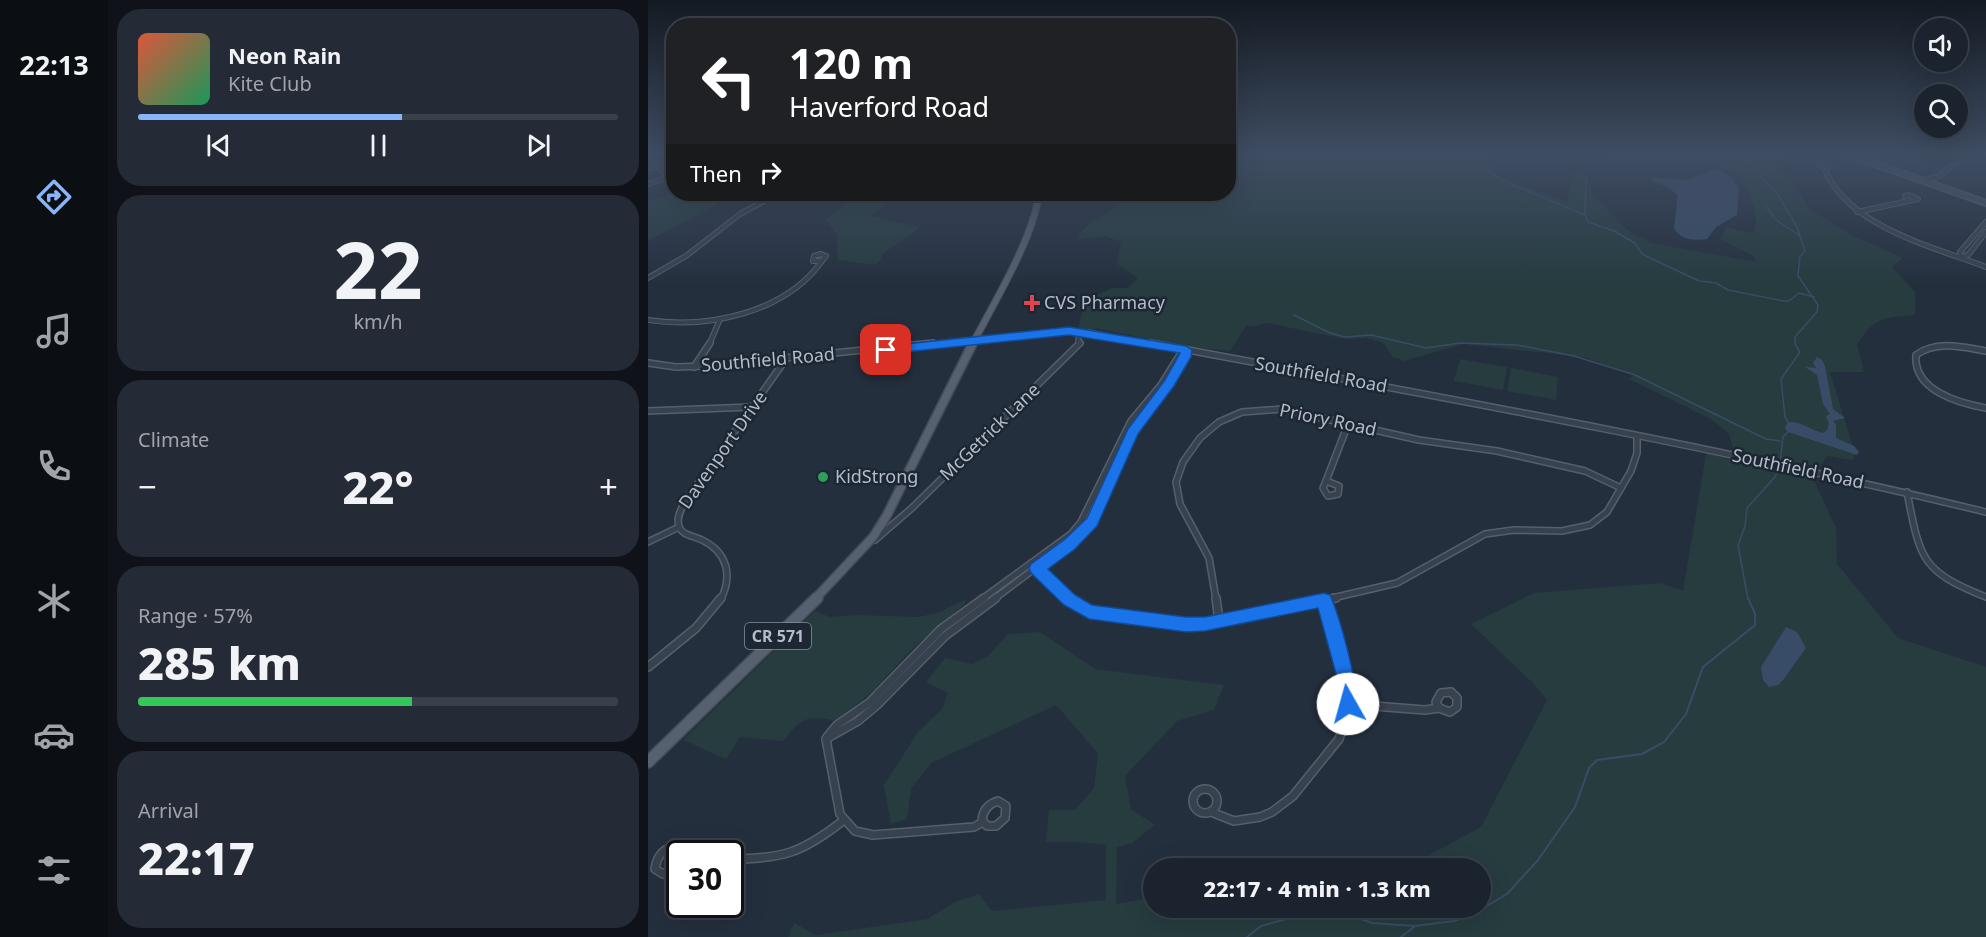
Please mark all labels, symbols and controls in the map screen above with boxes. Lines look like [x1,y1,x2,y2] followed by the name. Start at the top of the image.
[1914,18,1968,138] map controls
[1914,18,1968,72] button: sound
[789,34,913,91] text: 120 m
[228,40,341,70] text: Neon Rain
[690,42,768,120] icon: left
[19,46,89,83] text: 22:13
[228,70,312,97] text: Kite Club
[1914,84,1968,138] button: search
[789,88,989,125] text: Haverford Road
[202,129,235,162] icon: previous
[362,129,395,162] icon: pause
[522,129,555,162] icon: next
[754,156,787,189] icon: right
[690,158,742,188] text: Then
[33,176,75,218] icon: directions
[333,216,423,322] text: 22
[1044,290,1166,314] place label: CVS Pharmacy
[1025,296,1039,310] marker: CVS Pharmacy
[353,308,403,335] text: km/h
[33,310,75,352] icon: music
[860,324,911,375] pin
[869,333,902,366] icon: arrive
[700,341,836,377] street label: Southfield Road
[1253,351,1389,397] street label: Southfield Road
[934,377,1045,485] street label: McGetrick Lane
[673,386,772,513] street label: Davenport Drive
[1278,397,1379,441] street label: Priory Road
[138,426,209,453] text: Climate
[1730,442,1866,494] street label: Southfield Road
[33,445,75,487] icon: phone
[342,456,414,517] text: 22°
[138,464,157,509] text: −
[599,464,618,509] text: +
[835,464,918,488] place label: KidStrong
[816,470,830,484] marker: KidStrong
[33,580,75,622] icon: climate
[138,602,253,629] text: Range · 57%
[745,623,811,649] road number: CR 571
[138,632,301,693] text: 285 km
[1316,672,1380,736] position arrow
[33,714,75,756] icon: car
[138,797,199,824] text: Arrival
[138,827,255,888] text: 22:17
[666,840,744,918] speed limit sign: 30
[33,849,75,891] icon: filters
[1203,873,1431,903] text: 22:17 · 4 min · 1.3 km

